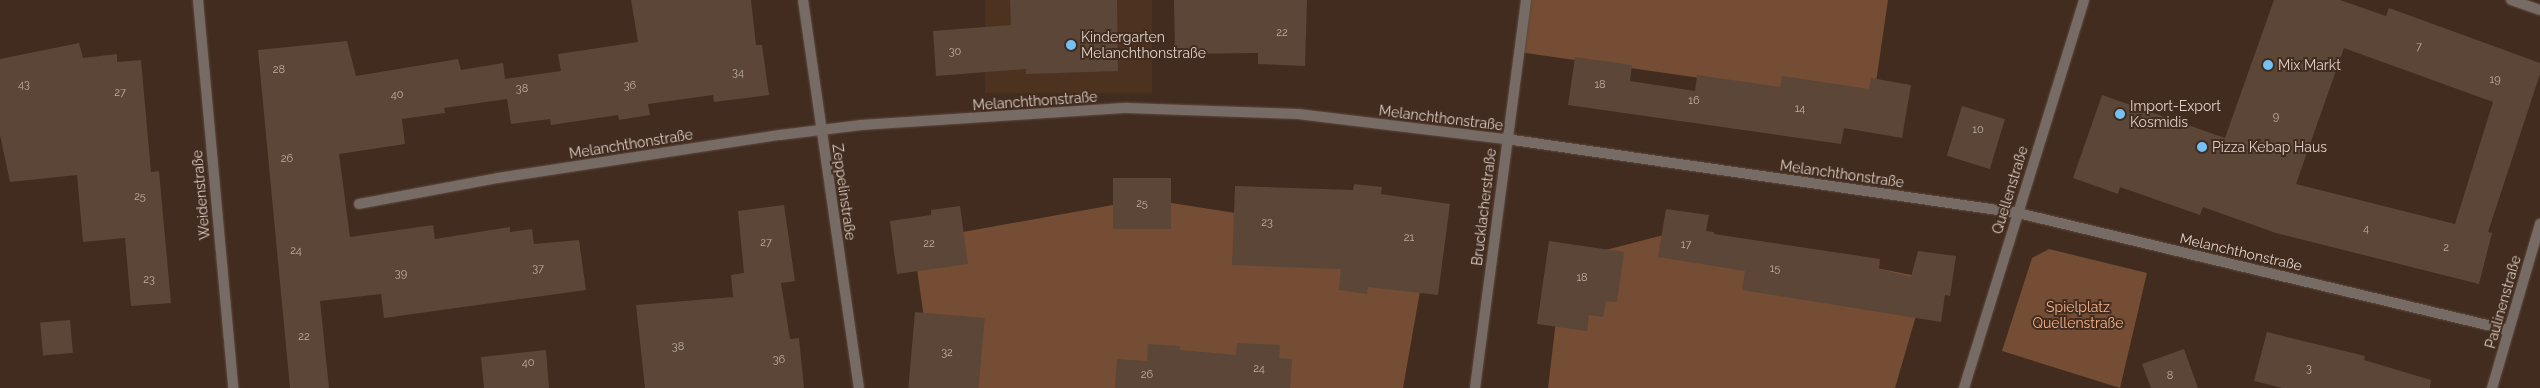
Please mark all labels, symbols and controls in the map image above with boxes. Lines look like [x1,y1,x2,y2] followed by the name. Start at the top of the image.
[1276,26,1288,40] house number: 22
[1081,29,1206,62] place label: Kindergarten Melanchthonstraße
[1065,39,1077,51] marker: Kindergarten Melanchthonstraße
[2416,40,2422,54] house number: 7
[949,45,961,59] house number: 30
[2278,57,2341,73] place label: Mix Markt
[2262,59,2274,71] marker: Mix Markt
[273,63,285,77] house number: 28
[732,66,744,80] house number: 34
[2489,73,2501,87] house number: 19
[18,78,30,92] house number: 43
[1594,78,1606,92] house number: 18
[624,79,636,93] house number: 36
[516,82,528,96] house number: 38
[114,86,126,100] house number: 27
[391,88,403,102] house number: 40
[972,88,1098,114] street label: Melanchthonstraße
[1688,94,1700,108] house number: 16
[2130,98,2221,130] place label: Import-Export Kosmidis
[1378,102,1504,134] street label: Melanchthonstraße
[1795,102,1805,116] house number: 14
[2114,108,2126,120] marker: Import-Export Kosmidis
[2273,110,2279,124] house number: 9
[1972,123,1984,137] house number: 10
[568,126,694,162] street label: Melanchthonstraße
[2212,139,2327,155] place label: Pizza Kebap Haus
[2196,141,2208,153] marker: Pizza Kebap Haus
[829,143,859,241] street label: Zeppelinstraße
[1989,144,2031,236] street label: Quellenstraße
[1468,147,1500,267] street label: Brucklacherstraße
[189,149,213,241] street label: Weidenstraße
[281,152,293,166] house number: 26
[1779,157,1905,191] street label: Melanchthonstraße
[134,190,146,204] house number: 25
[1136,197,1148,211] house number: 25
[1261,216,1273,230] house number: 23
[2363,222,2369,236] house number: 4
[2178,230,2304,274] street label: Melanchthonstraße
[1404,231,1414,245] house number: 21
[760,236,772,250] house number: 27
[923,237,935,251] house number: 22
[1681,238,1691,252] house number: 17
[2443,241,2449,255] house number: 2
[290,244,302,258] house number: 24
[2482,254,2524,350] street label: Paulinenstraße
[532,262,544,276] house number: 37
[1770,262,1780,276] house number: 15
[395,267,407,281] house number: 39
[1576,271,1588,285] house number: 18
[143,273,155,287] house number: 23
[2033,299,2123,332] park label: Spielplatz Quellenstraße
[298,330,310,344] house number: 22
[672,340,684,354] house number: 38
[941,346,953,360] house number: 32
[773,353,785,367] house number: 36
[522,356,534,370] house number: 40
[1253,362,1265,376] house number: 24
[2306,362,2312,376] house number: 3
[1141,368,1153,382] house number: 26
[2167,369,2173,383] house number: 8

